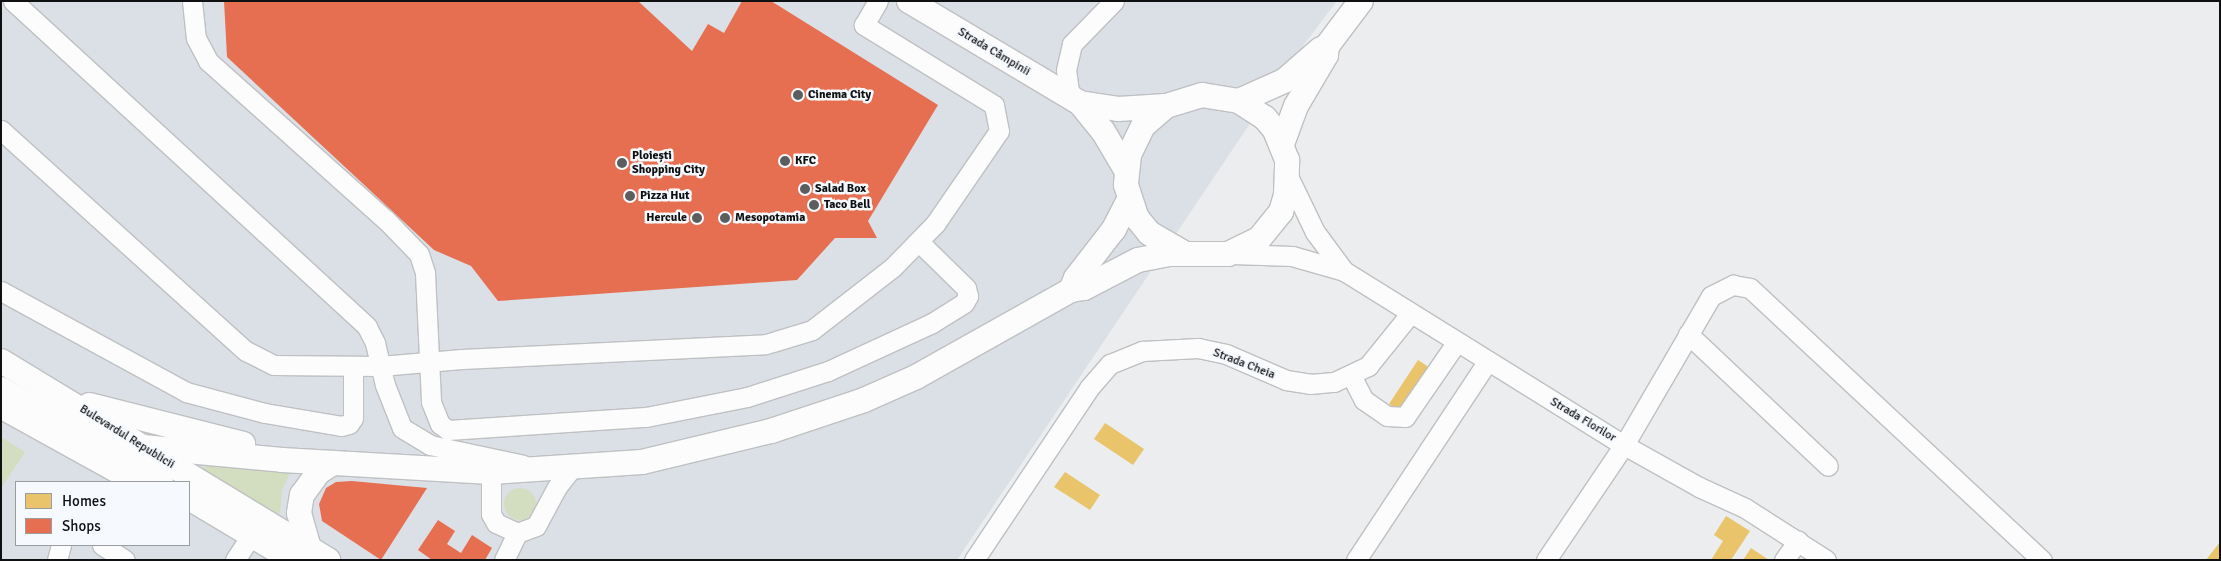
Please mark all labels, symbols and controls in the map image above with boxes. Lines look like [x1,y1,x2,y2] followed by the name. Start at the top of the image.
[955,25,1033,79] street label: Strada Câmpinii
[808,88,871,102] place label: Cinema City
[792,89,804,101] marker: Cinema City
[632,149,705,177] place label: Ploiești Shopping City
[795,154,816,168] place label: KFC
[779,155,791,167] marker: KFC
[616,157,628,169] marker: Ploiești Shopping City
[815,182,866,196] place label: Salad Box
[799,183,811,195] marker: Salad Box
[640,189,690,203] place label: Pizza Hut
[624,190,636,202] marker: Pizza Hut
[824,198,871,212] place label: Taco Bell
[808,199,820,211] marker: Taco Bell
[646,211,687,225] place label: Hercule
[735,211,805,225] place label: Mesopotamia
[691,212,703,224] marker: Hercule
[719,212,731,224] marker: Mesopotamia
[1211,346,1277,382] street label: Strada Cheia
[1548,395,1618,445] street label: Strada Florilor
[77,402,177,472] street label: Bulevardul Republicii
[15,481,190,546] legend
[62,492,106,510] text: Homes
[62,517,101,535] text: Shops

